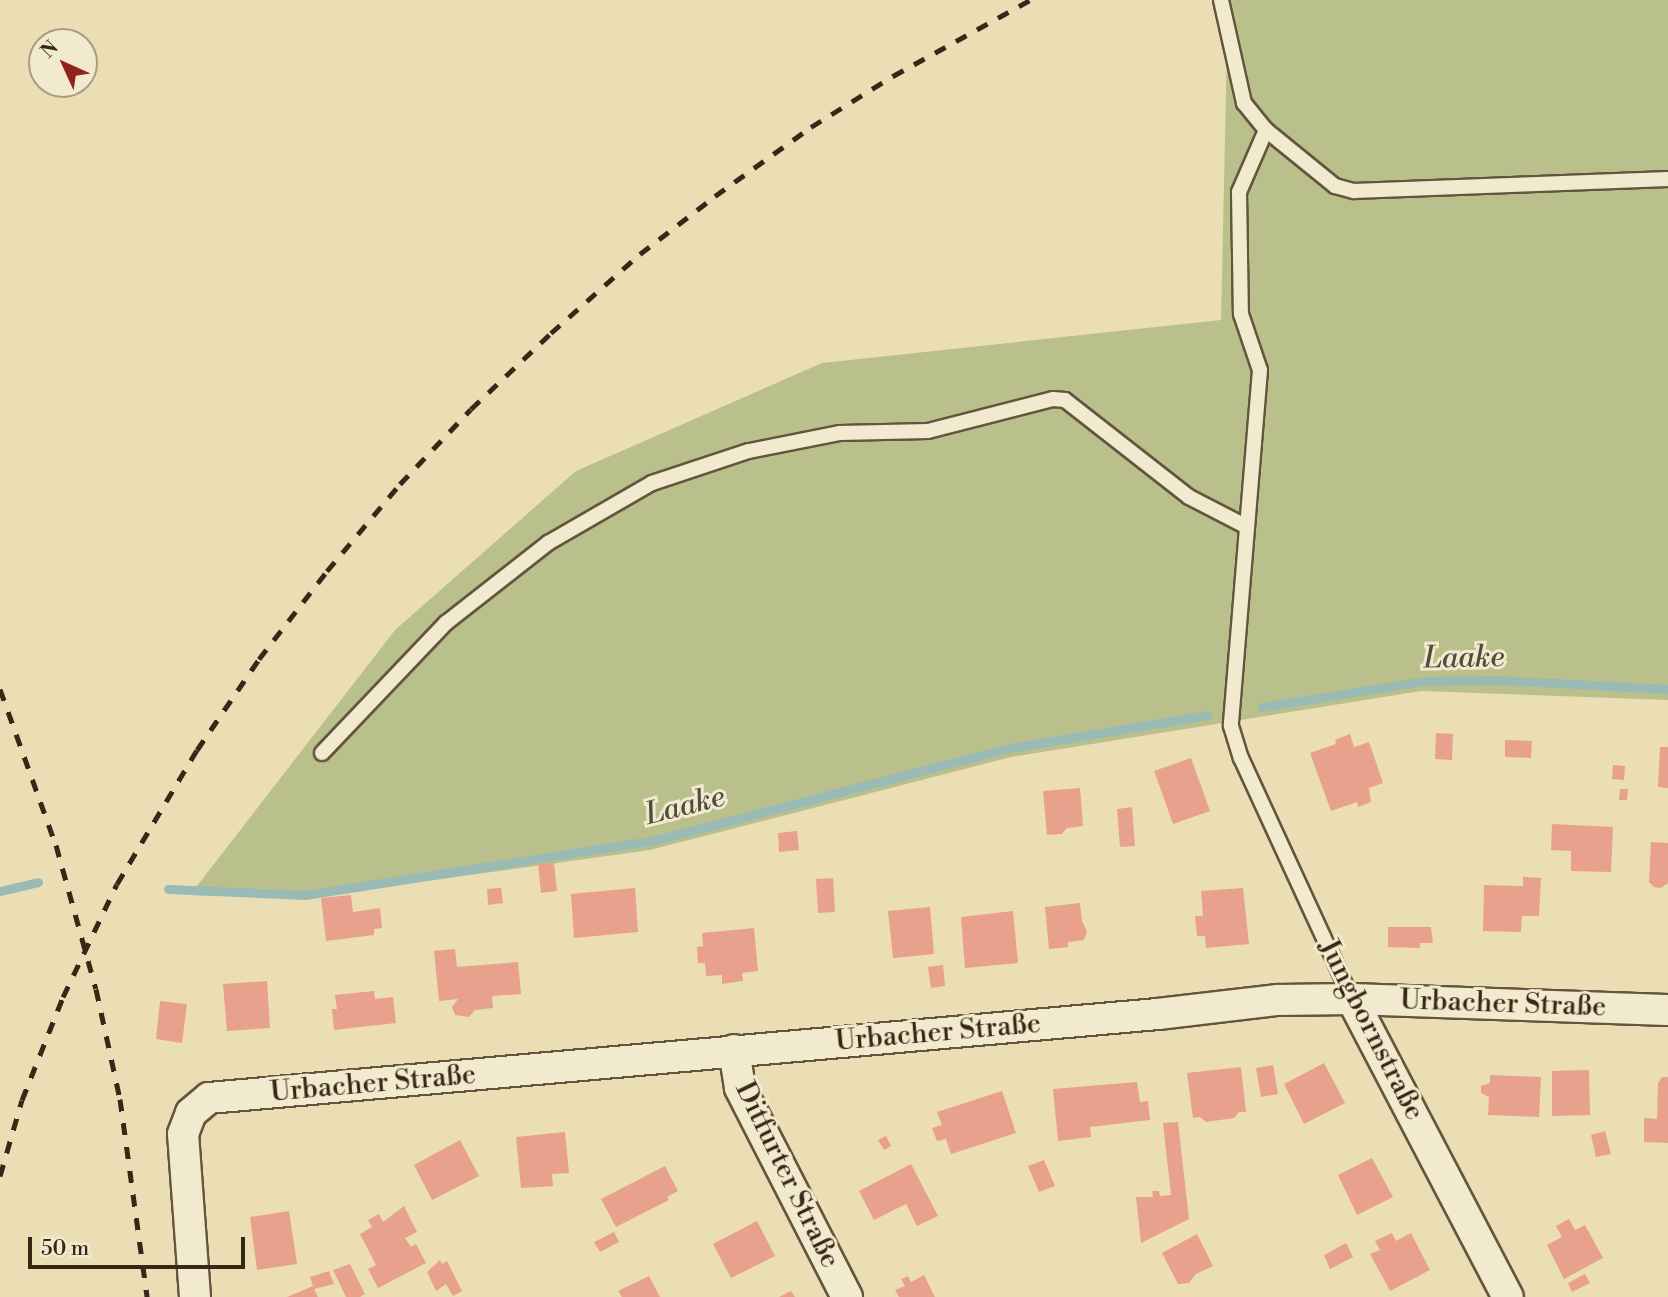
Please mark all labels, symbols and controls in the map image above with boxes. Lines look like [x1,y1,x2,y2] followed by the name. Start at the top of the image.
[28,28,98,98] north arrow
[36,36,63,63] text: N
[1423,639,1505,677] water label: Laake
[641,779,729,833] water label: Laake
[1311,934,1431,1126] street label: Jungbornstraße
[1399,984,1607,1024] street label: Urbacher Straße
[834,1007,1042,1059] street label: Urbacher Straße
[269,1058,477,1110] street label: Urbacher Straße
[727,1076,847,1274] street label: Ditfurter Straße
[32,1224,248,1268] scale bar
[41,1236,89,1262] text: 50 m

